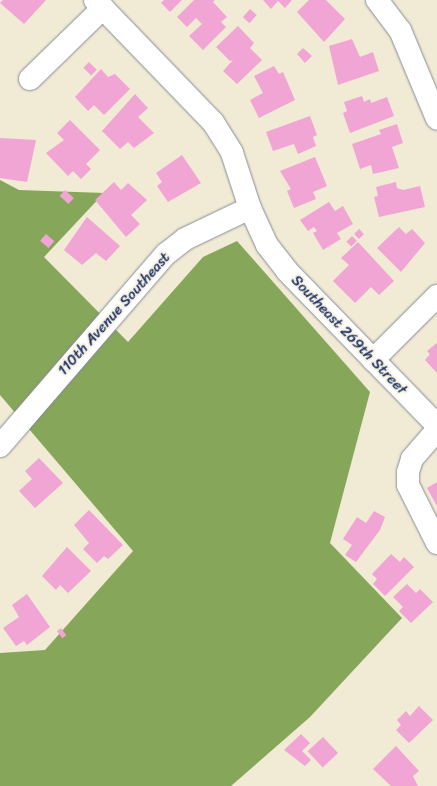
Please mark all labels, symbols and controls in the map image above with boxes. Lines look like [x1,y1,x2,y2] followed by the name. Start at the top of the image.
[54,249,174,379] street label: 110th Avenue Southeast
[287,272,411,398] street label: Southeast 269th Street

